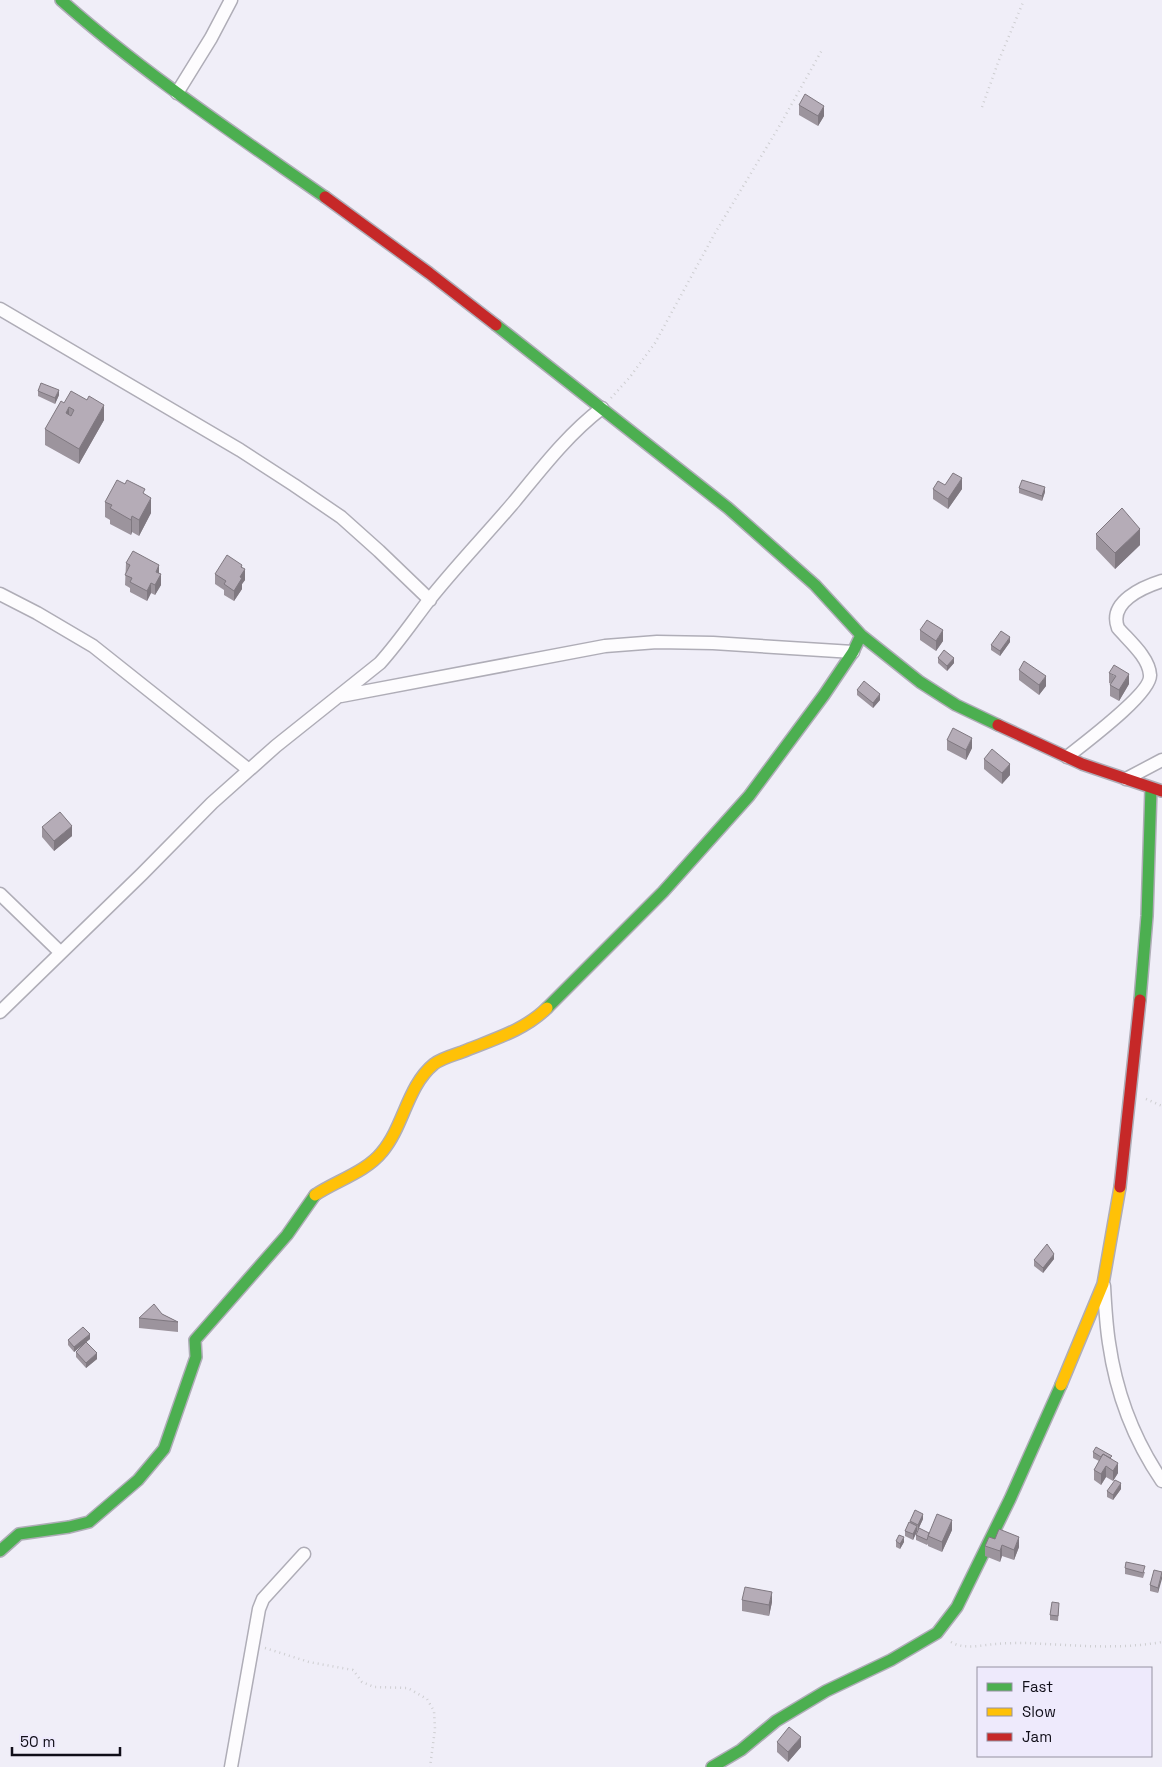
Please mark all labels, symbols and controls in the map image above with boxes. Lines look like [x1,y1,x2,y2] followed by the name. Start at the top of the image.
[977,1667,1152,1757] legend
[1022,1677,1053,1696] text: Fast
[1022,1702,1056,1721] text: Slow
[12,1724,120,1756] scale bar
[1022,1727,1052,1746] text: Jam
[20,1732,55,1751] text: 50 m

